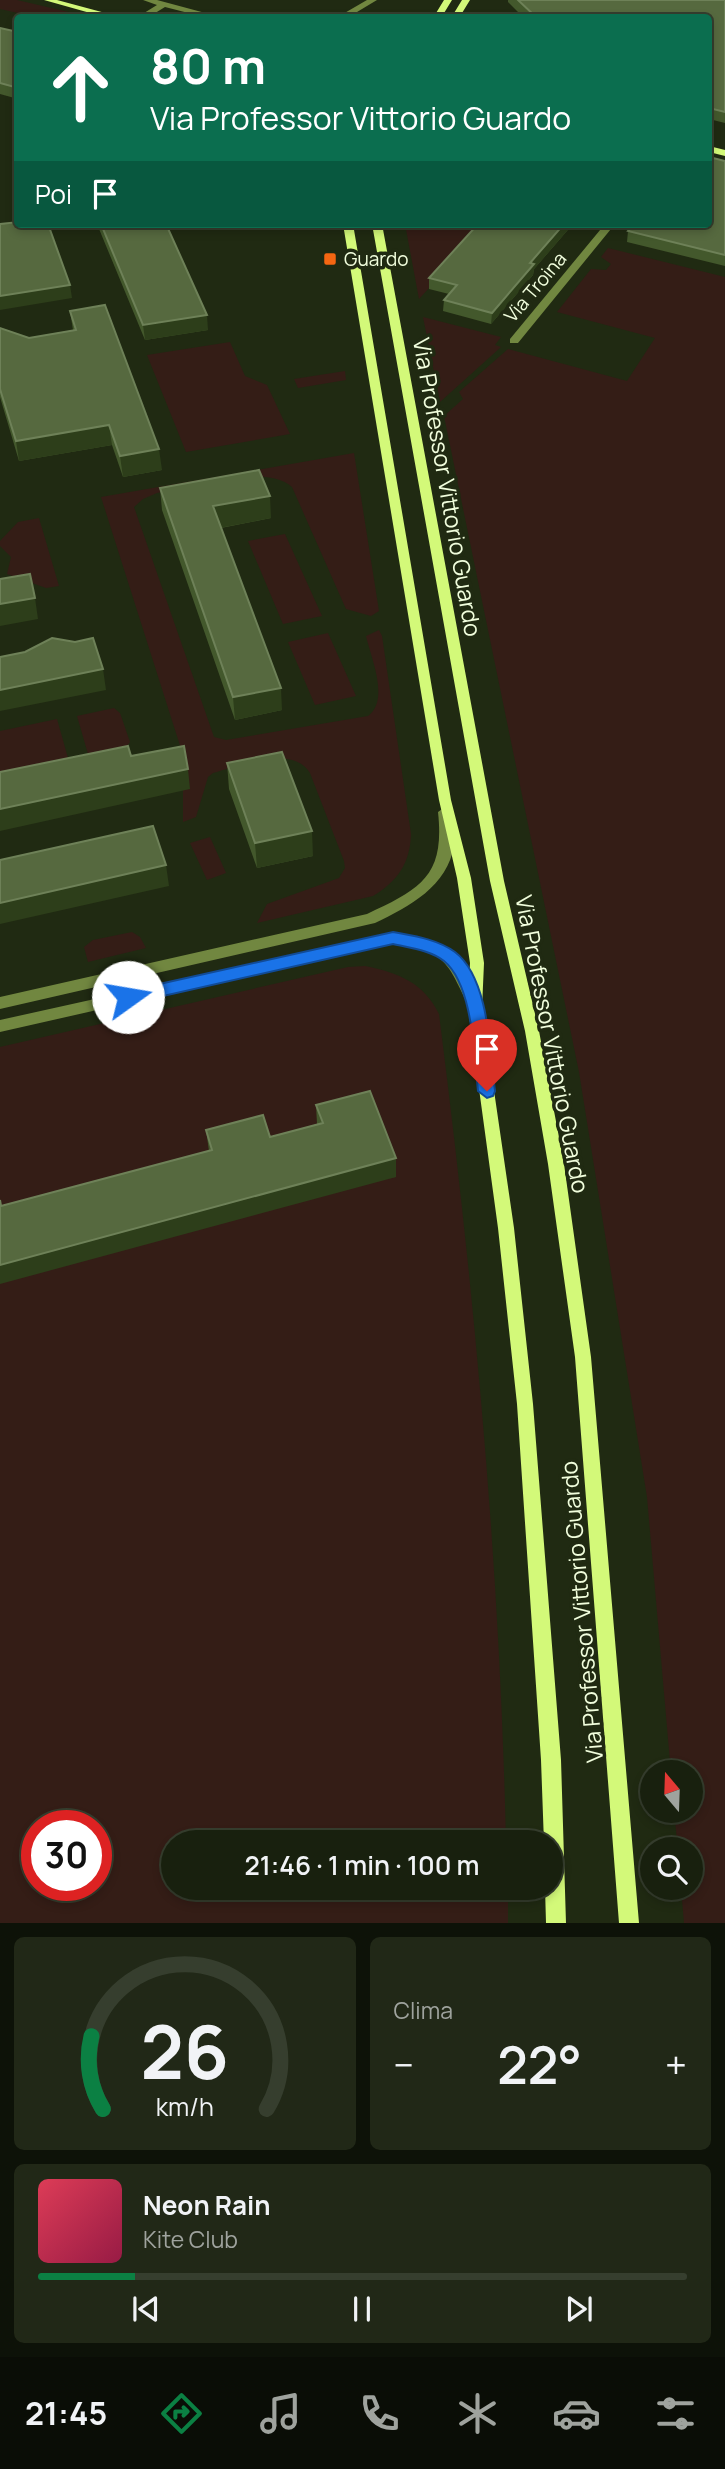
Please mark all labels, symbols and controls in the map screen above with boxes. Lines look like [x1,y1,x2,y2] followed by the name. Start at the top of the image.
[150,32,266,99] text: 80 m
[35,42,126,133] icon: ahead
[150,96,571,140] text: Via Professor Vittorio Guardo
[86,175,124,213] icon: arrive
[35,176,72,212] text: Poi
[344,246,408,272] place label: Guardo
[498,246,572,328] street label: Via Troina
[322,251,338,267] marker: Guardo
[406,335,490,639] street label: Via Professor Vittorio Guardo
[508,892,598,1196] street label: Via Professor Vittorio Guardo
[91,960,165,1034] position arrow
[457,1019,517,1091] pin
[468,1030,506,1068] icon: arrive
[552,1460,610,1764] street label: Via Professor Vittorio Guardo
[640,1760,704,1824] north arrow
[640,1760,703,1900] map controls
[21,1810,112,1901] speed limit sign: 30
[640,1837,703,1900] button: search
[244,1847,480,1883] text: 21:46 · 1 min · 100 m
[394,1994,453,2026] text: Clima
[140,2002,229,2102] text: 26
[497,2029,582,2100] text: 22°
[394,2038,414,2090] text: −
[665,2038,687,2090] text: +
[156,2089,214,2124] text: km/h
[143,2187,271,2223] text: Neon Rain
[143,2223,238,2255] text: Kite Club
[127,2290,165,2328] icon: previous
[343,2290,381,2328] icon: pause
[560,2290,598,2328] icon: next
[157,2389,206,2438] icon: directions
[256,2389,305,2438] icon: music
[355,2389,404,2438] icon: phone
[453,2389,502,2438] icon: climate
[552,2389,601,2438] icon: car
[651,2389,700,2438] icon: filters
[25,2391,107,2435] text: 21:45

